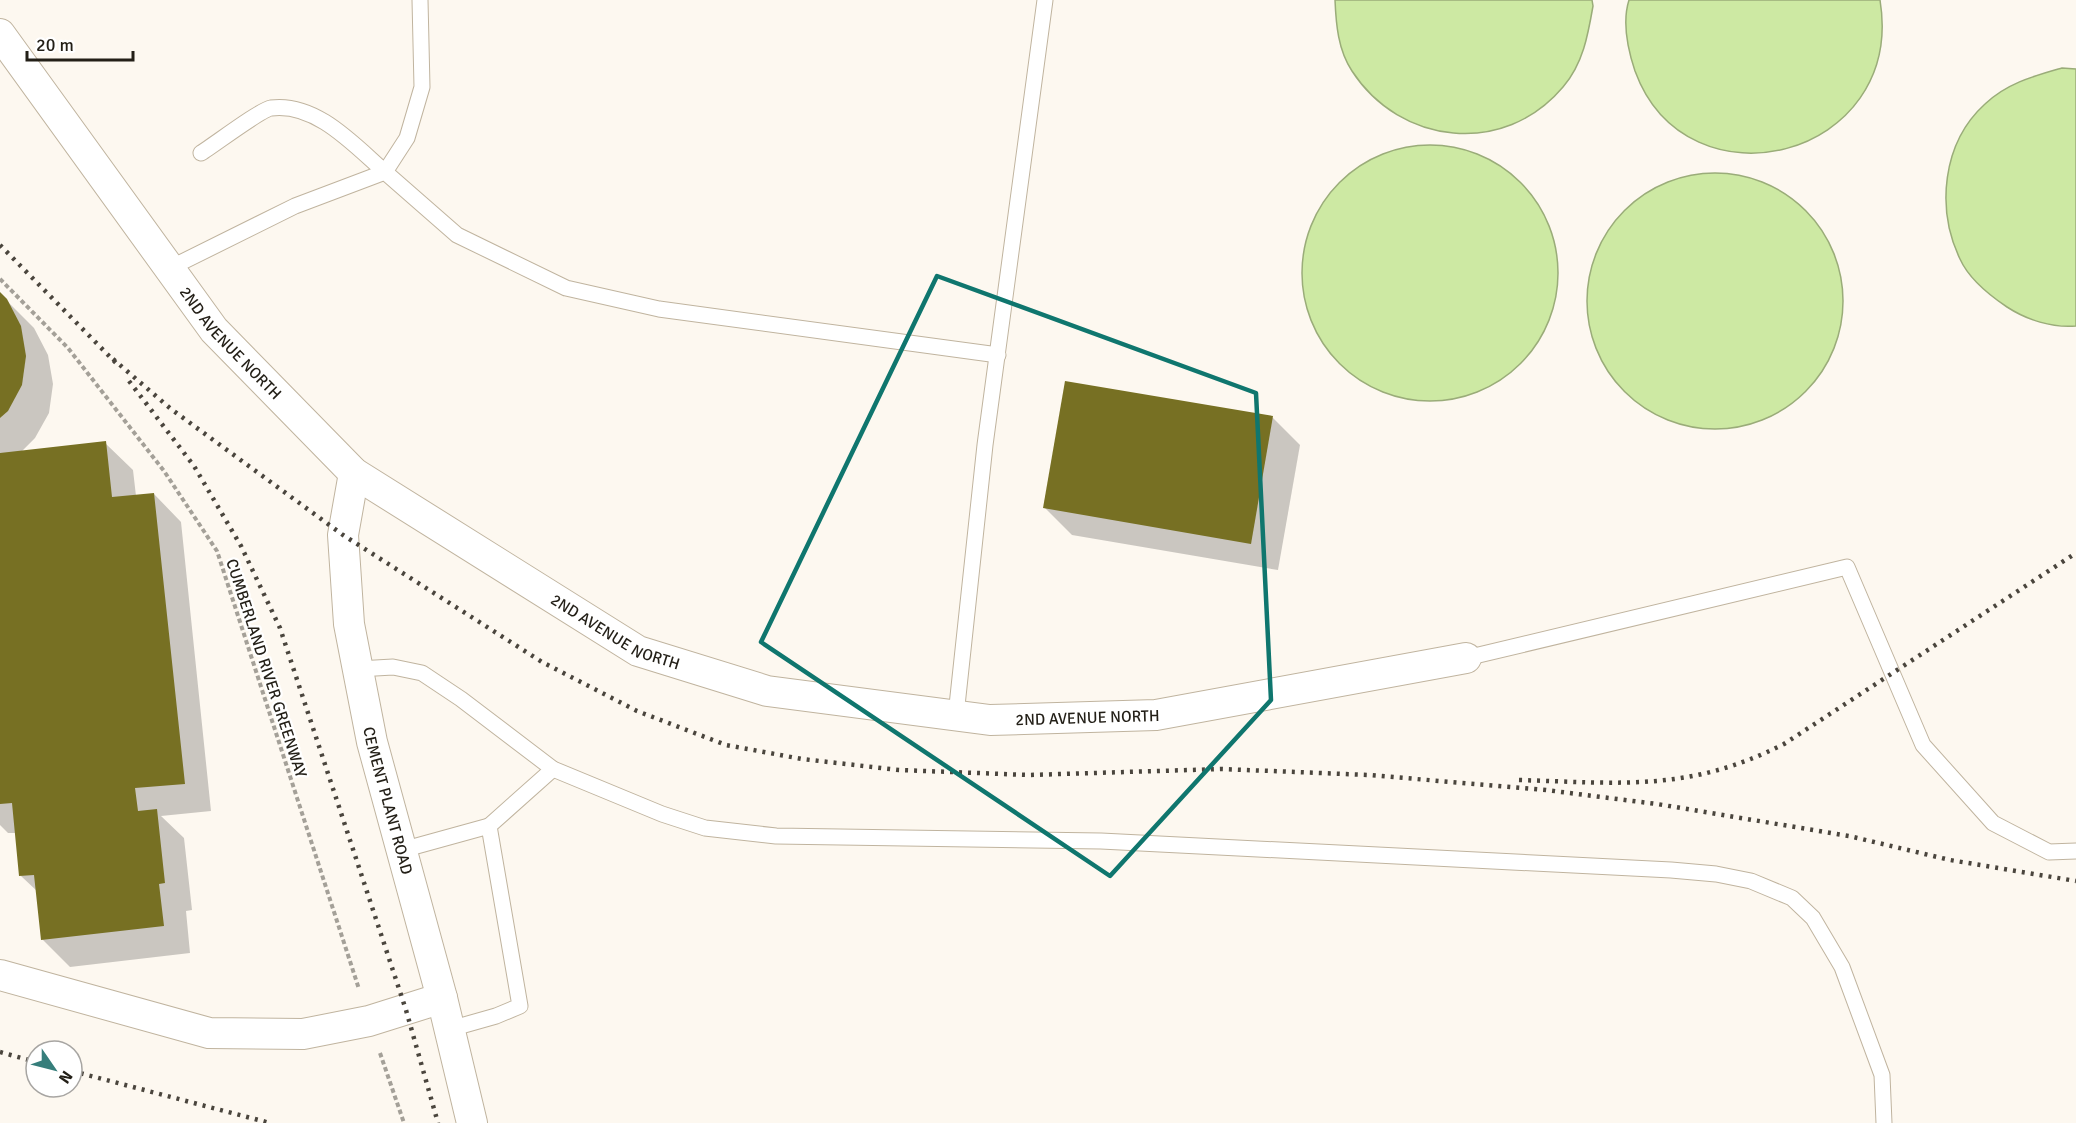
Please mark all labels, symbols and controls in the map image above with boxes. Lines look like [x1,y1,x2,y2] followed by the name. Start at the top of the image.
[27,24,134,62] scale bar
[36,34,74,56] text: 20 m
[175,283,285,404] street label: 2ND AVENUE NORTH
[221,556,311,780] street label: CUMBERLAND RIVER GREENWAY
[547,590,682,674] street label: 2ND AVENUE NORTH
[1015,706,1160,730] street label: 2ND AVENUE NORTH
[358,725,417,877] street label: CEMENT PLANT ROAD
[24,1039,84,1099] north arrow
[54,1067,77,1087] text: N

